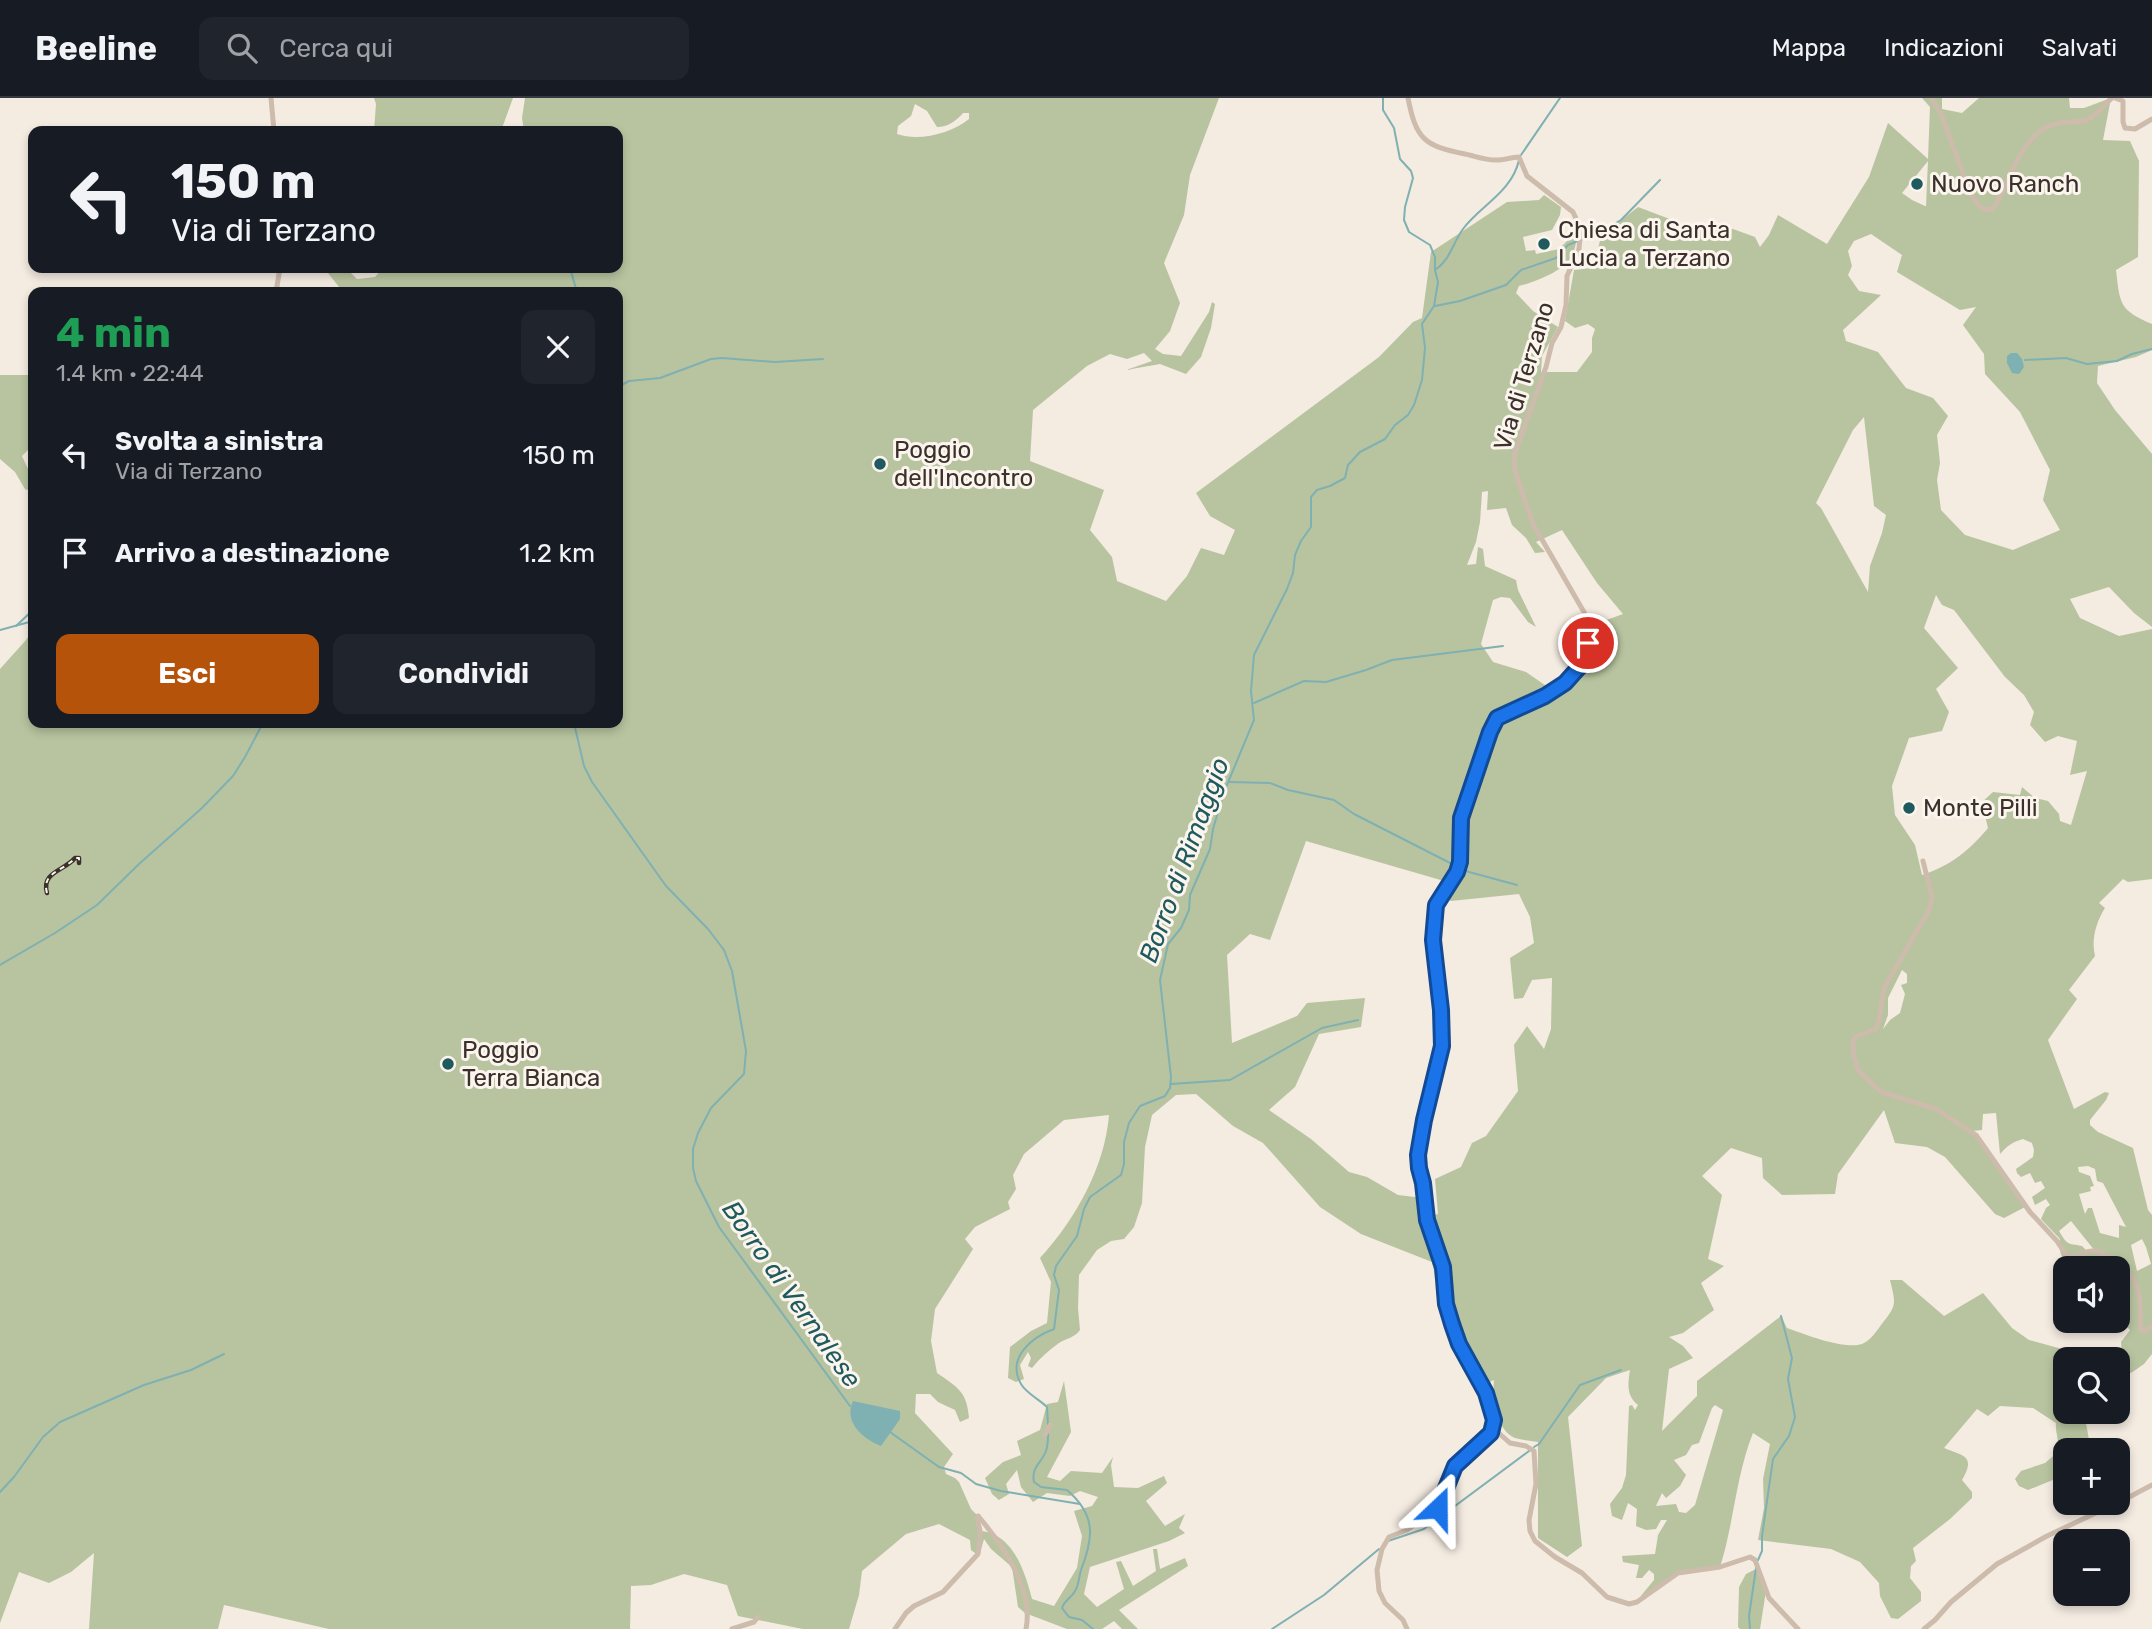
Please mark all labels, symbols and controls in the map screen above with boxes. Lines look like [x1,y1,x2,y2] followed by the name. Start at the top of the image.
[199,17,689,80] search box
[35,29,157,68] text: Beeline
[223,29,261,67] icon: search
[279,33,393,64] text: Cerca qui
[1772,34,1846,62] text: Mappa
[1884,34,2004,62] text: Indicazioni
[2042,34,2117,62] text: Salvati
[171,152,316,210] text: 150 m
[56,154,147,245] icon: left
[1931,170,2079,198] place label: Nuovo Ranch
[1909,176,1925,192] marker: Nuovo Ranch
[171,211,376,249] text: Via di Terzano
[1558,216,1730,272] place label: Chiesa di Santa Lucia a Terzano
[1536,236,1552,252] marker: Chiesa di Santa Lucia a Terzano
[1488,298,1560,454] street label: Via di Terzano
[56,308,171,358] text: 4 min
[521,310,595,384] button: close
[56,359,204,387] text: 1.4 km · 22:44
[115,426,324,457] text: Svolta a sinistra
[56,436,94,474] icon: left
[894,436,1033,492] place label: Poggio dell'Incontro
[522,440,595,471] text: 150 m
[872,456,888,472] marker: Poggio dell'Incontro
[115,457,262,485] text: Via di Terzano
[56,534,94,572] icon: arrive
[115,538,390,569] text: Arrivo a destinazione
[519,538,595,569] text: 1.2 km
[1558,613,1618,673] pin
[1569,624,1607,662] icon: arrive
[56,634,319,714] button: Esci
[333,634,595,714] button: Condividi
[1133,754,1236,967] water label: Borro di Rimaggio
[1923,794,2038,822] place label: Monte Pilli
[1901,800,1917,816] marker: Monte Pilli
[462,1036,600,1092] place label: Poggio Terra Bianca
[440,1056,456,1072] marker: Poggio Terra Bianca
[716,1195,868,1394] water label: Borro di Vernalese
[2053,1256,2130,1606] map controls
[2053,1256,2130,1333] button: sound
[2053,1347,2130,1424] button: search
[2053,1438,2130,1515] button: +
[1401,1471,1475,1545] position arrow
[2053,1529,2130,1606] button: −

